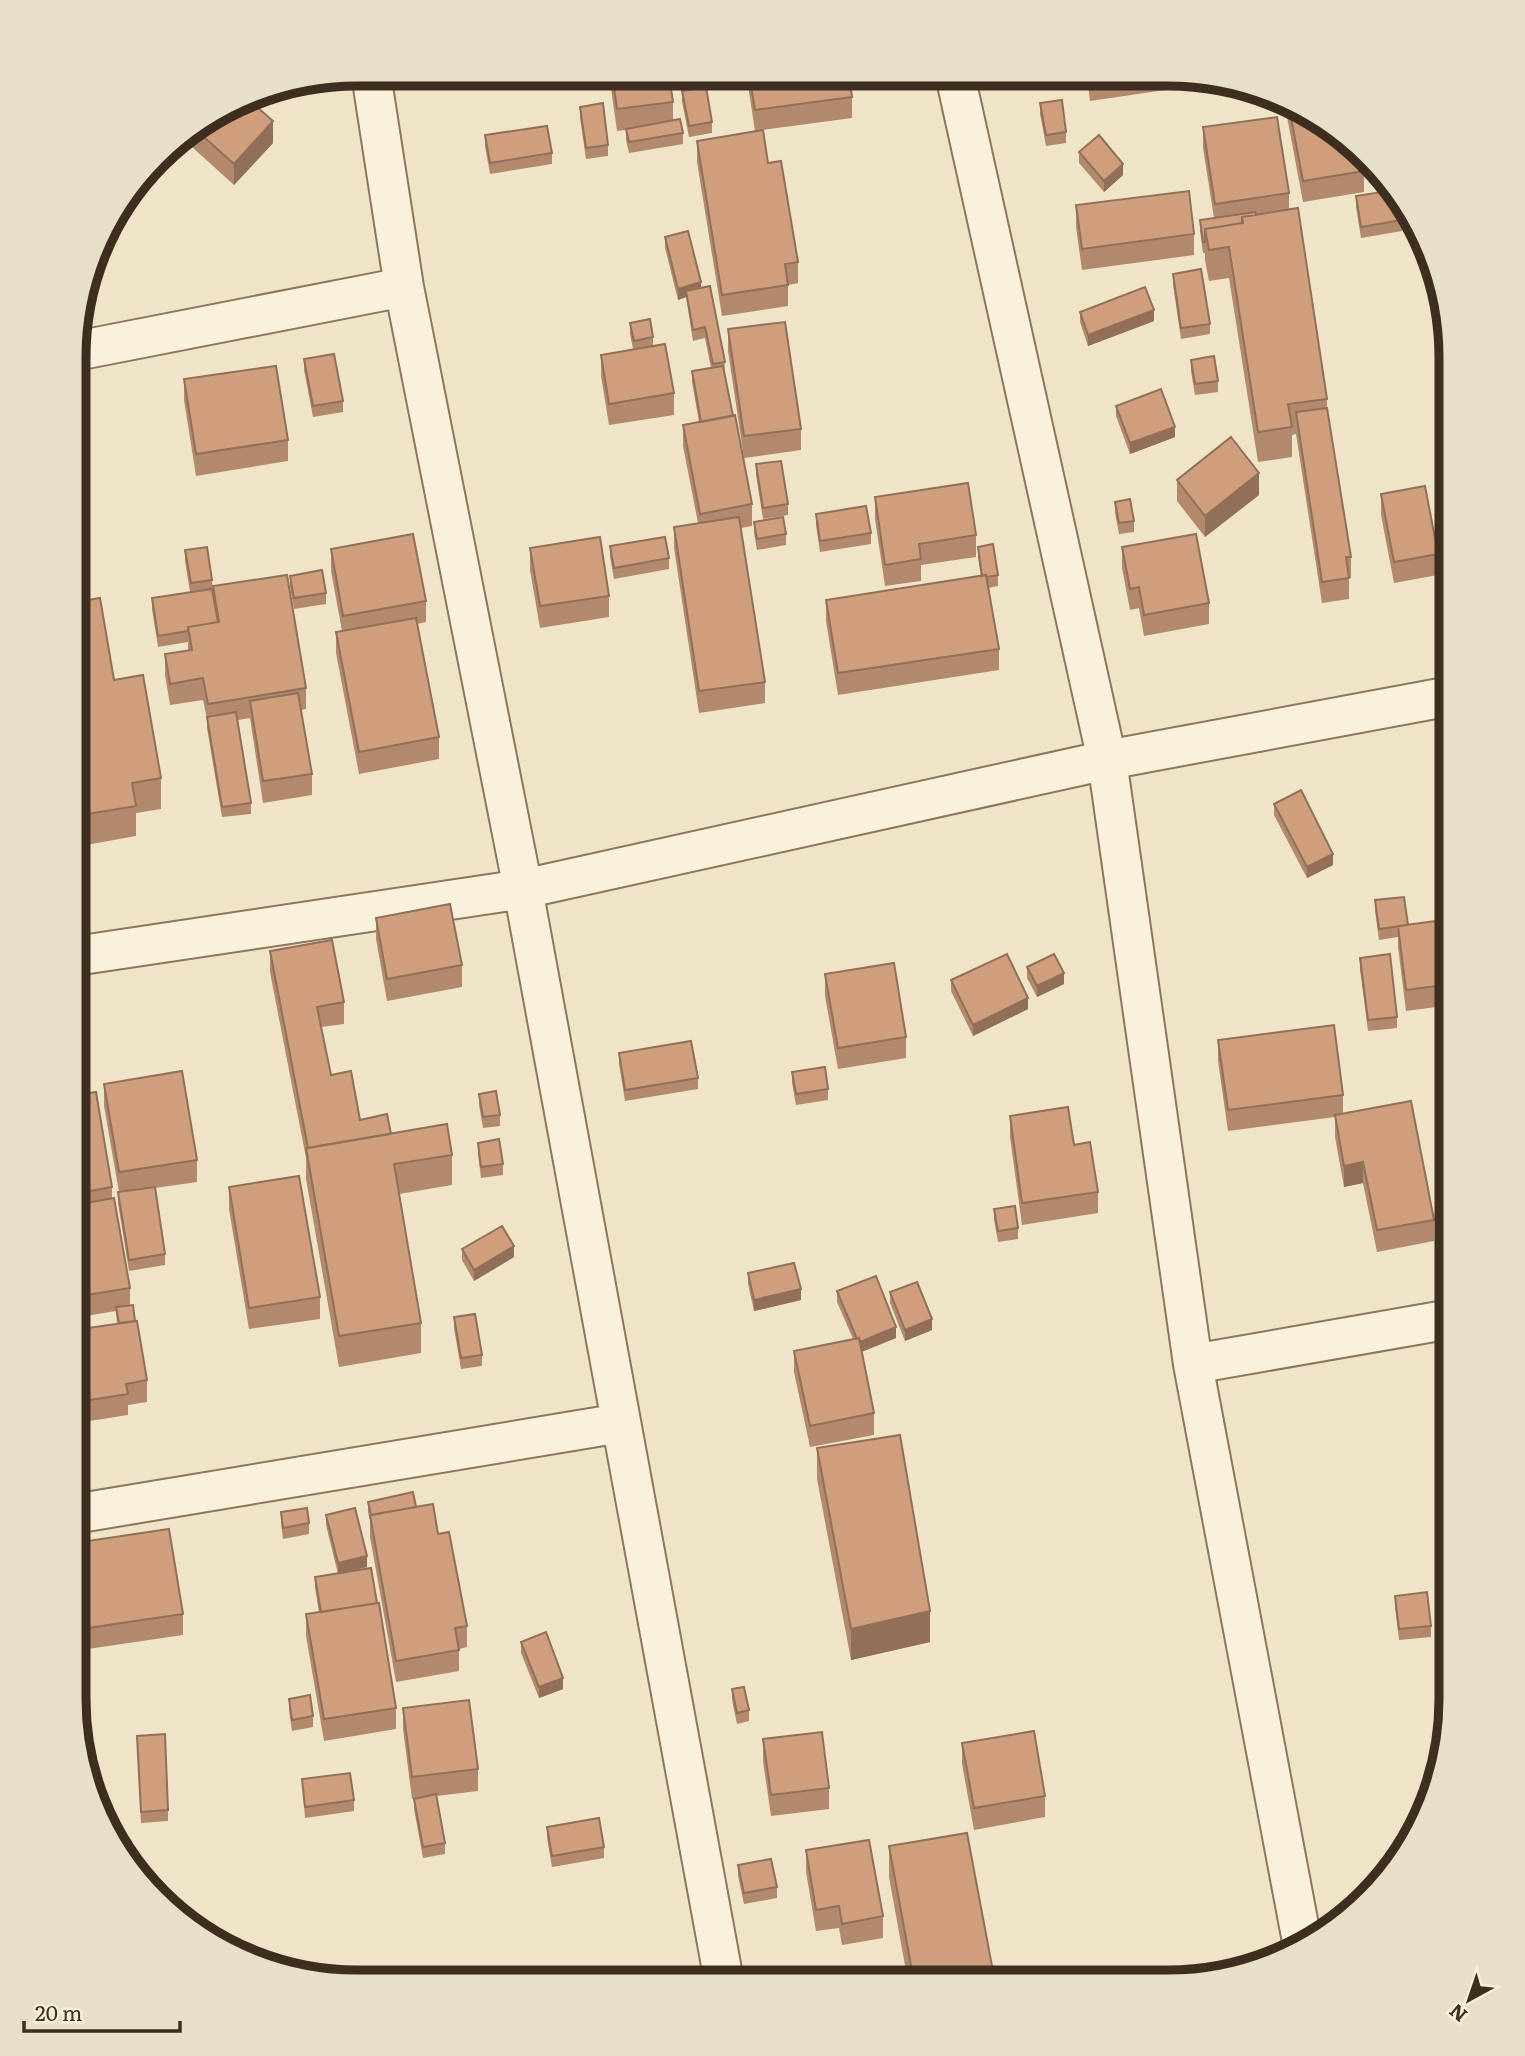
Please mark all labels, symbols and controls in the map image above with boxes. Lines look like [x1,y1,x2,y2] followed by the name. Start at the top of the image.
[1434,1965,1504,2035] north arrow
[24,1990,180,2034] scale bar
[35,1996,82,2027] text: 20 m
[1442,1998,1473,2030] text: N

